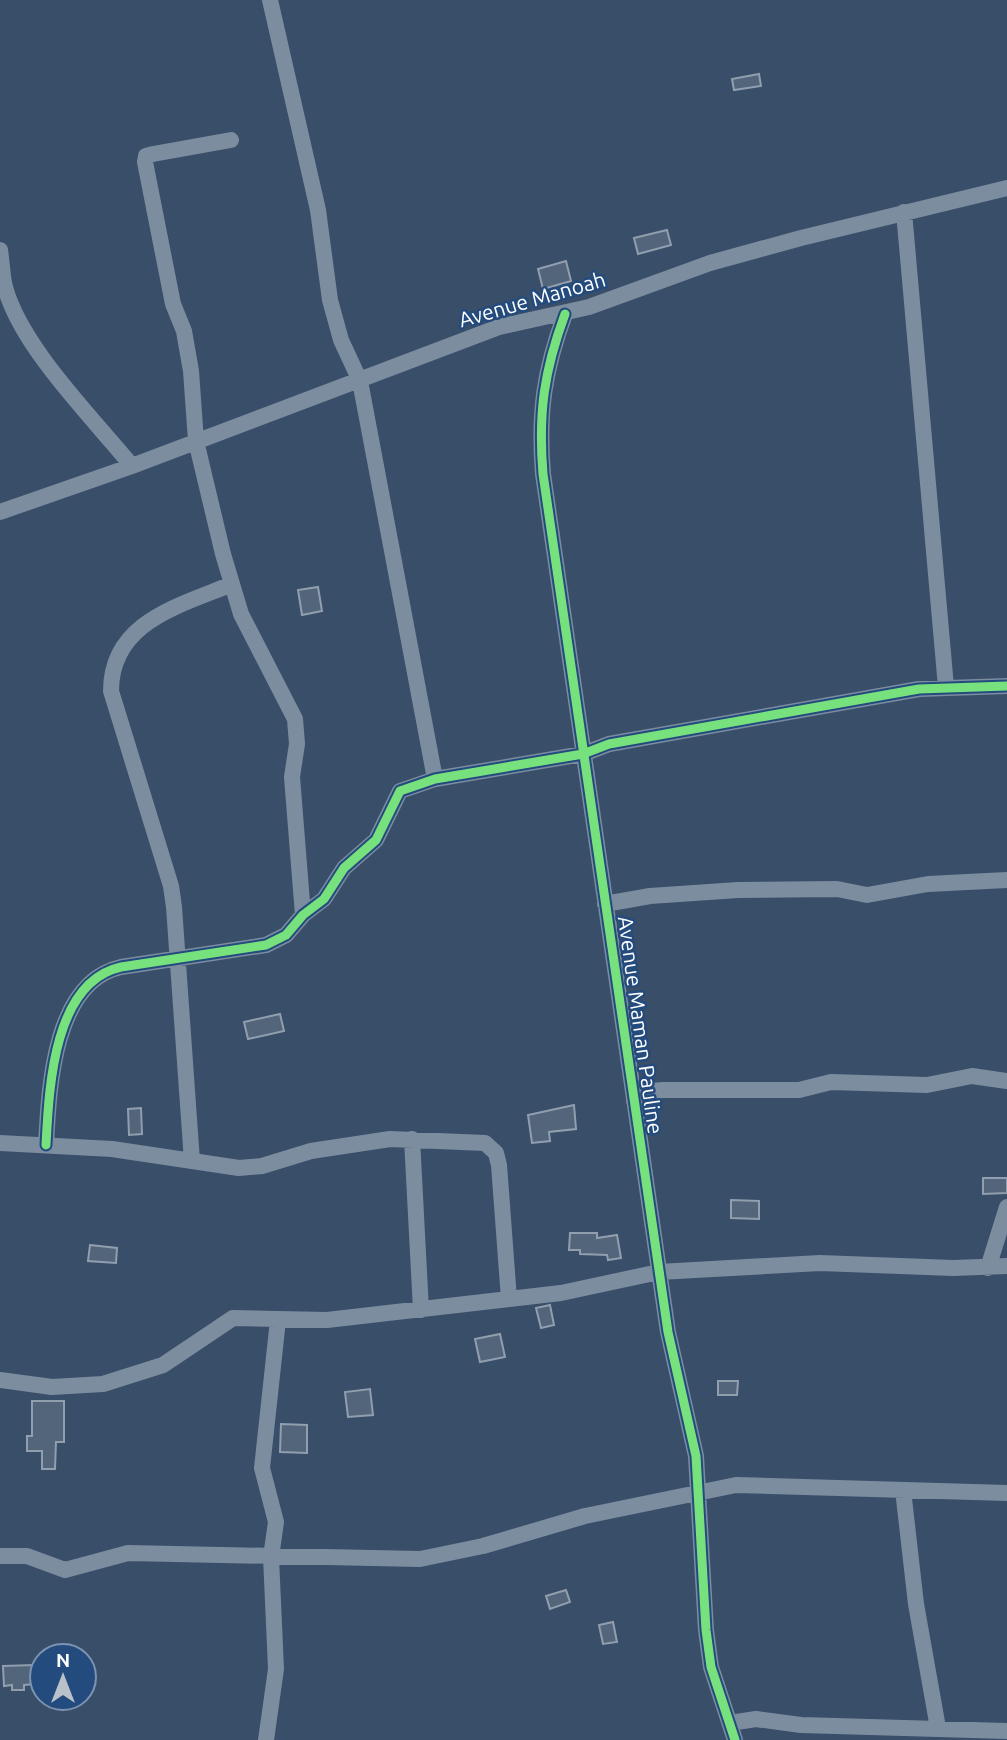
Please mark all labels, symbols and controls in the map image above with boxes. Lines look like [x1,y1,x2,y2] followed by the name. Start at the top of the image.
[456,267,608,331] street label: Avenue Manoah
[614,915,668,1135] street label: Avenue Maman Pauline
[28,1642,98,1712] north arrow
[56,1649,70,1671] text: N

